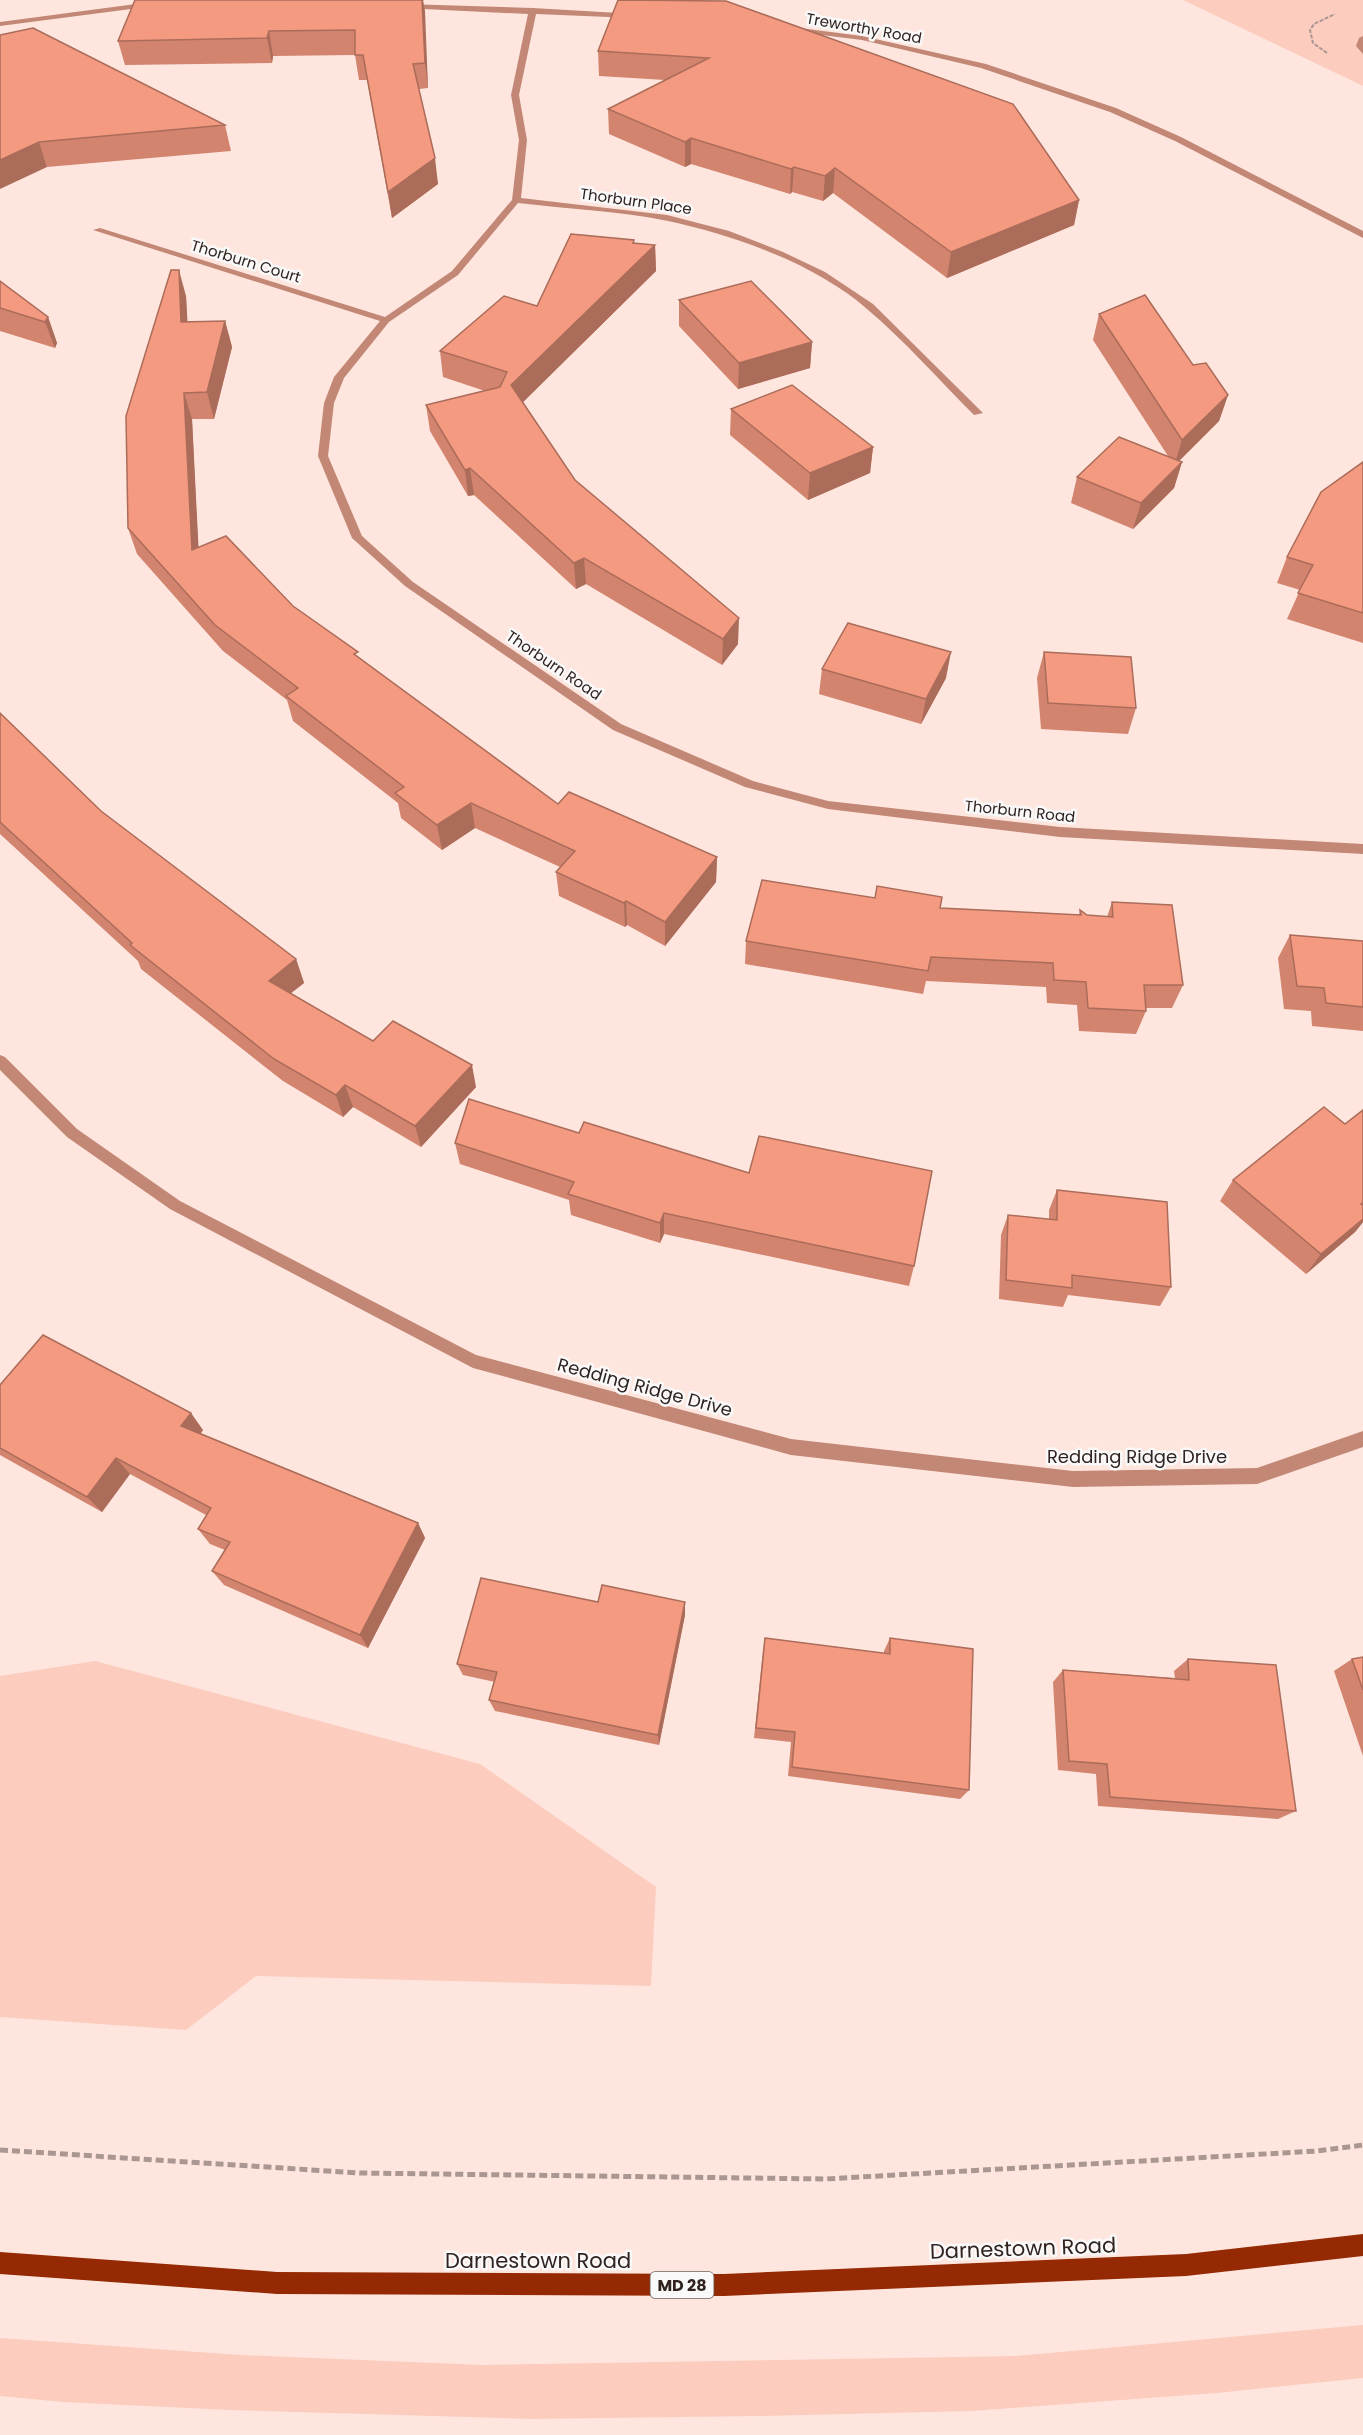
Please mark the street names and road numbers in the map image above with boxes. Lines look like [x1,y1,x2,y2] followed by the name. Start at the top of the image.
[805,7,923,49] street label: Treworthy Road
[579,183,693,219] street label: Thorburn Place
[189,234,303,288] street label: Thorburn Court
[502,625,606,705] street label: Thorburn Road
[964,795,1076,827] street label: Thorburn Road
[555,1352,735,1422] street label: Redding Ridge Drive
[1047,1444,1227,1469] street label: Redding Ridge Drive
[929,2230,1117,2266] street label: Darnestown Road
[445,2246,631,2275] street label: Darnestown Road
[650,2272,714,2298] road number: MD 28

